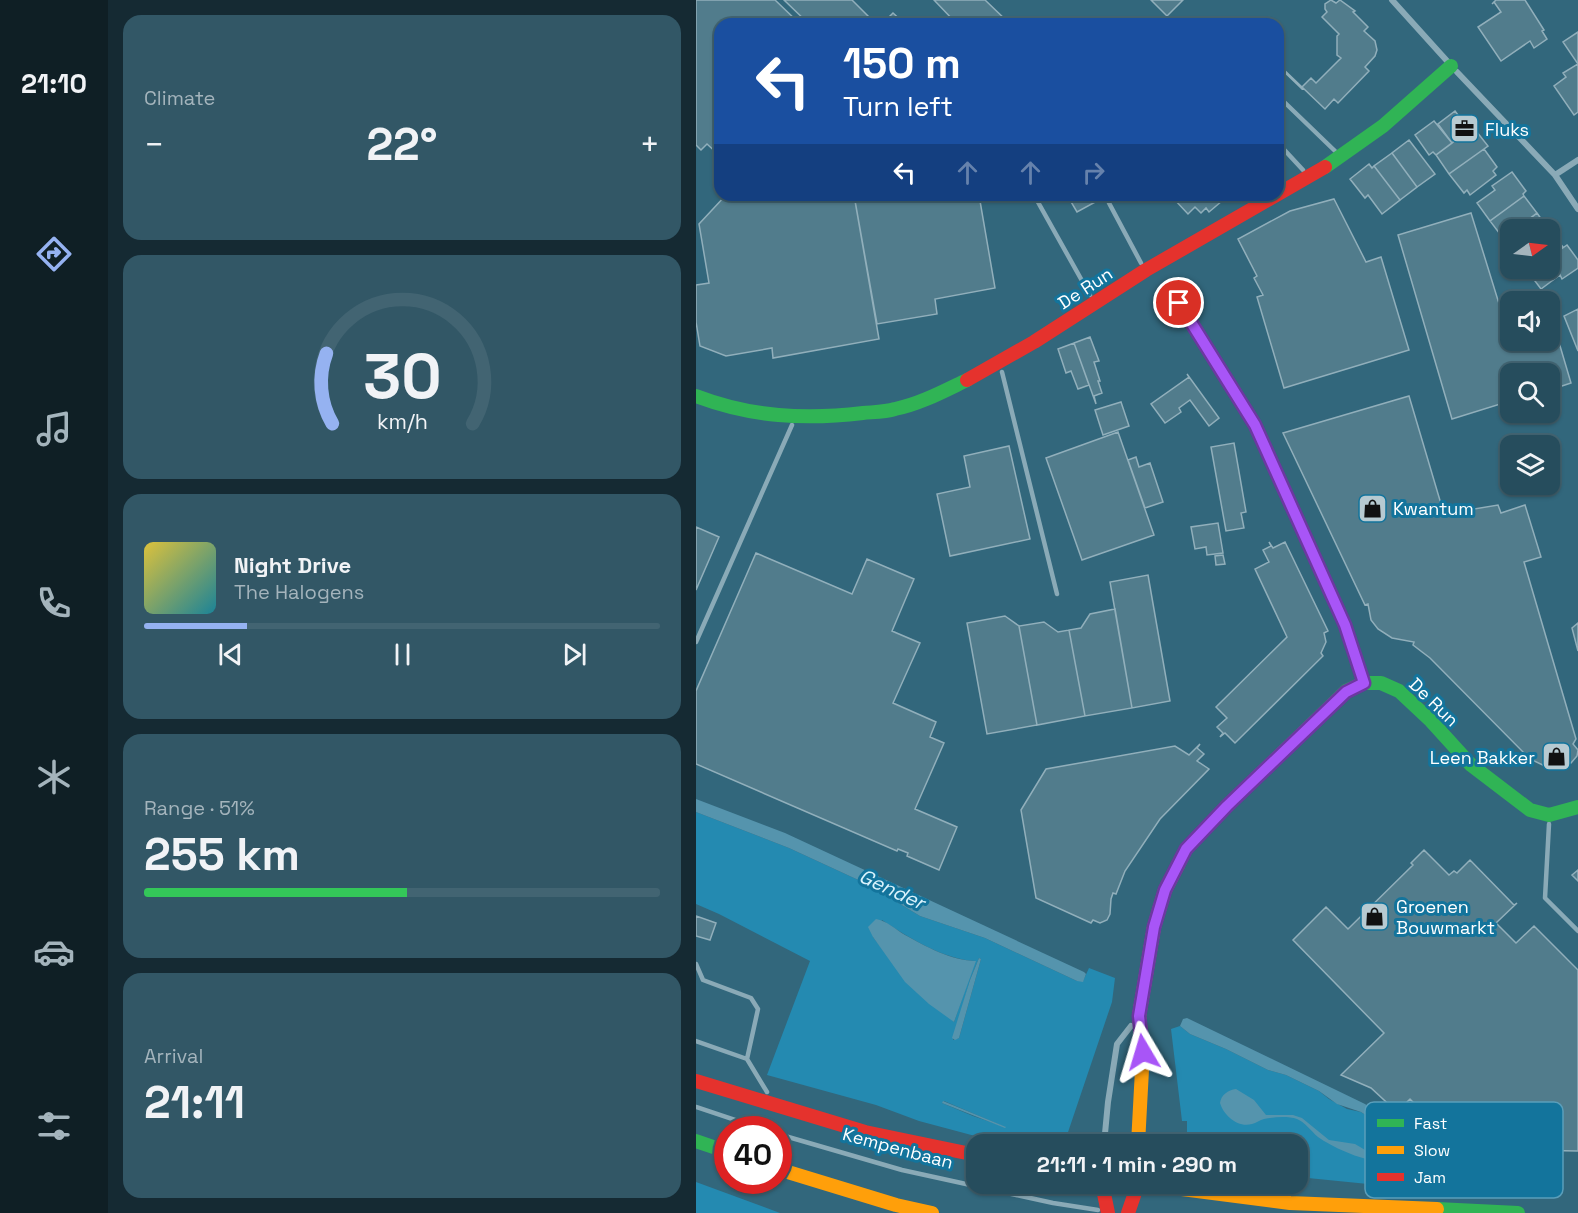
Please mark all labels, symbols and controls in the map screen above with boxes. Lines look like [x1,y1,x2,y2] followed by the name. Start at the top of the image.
[843,37,961,90] text: 150 m
[744,42,822,120] icon: left
[21,66,87,101] text: 21:10
[144,85,215,111] text: Climate
[843,89,953,124] text: Turn left
[1448,113,1480,145] office icon: Fluks
[366,116,438,173] text: 22°
[1485,118,1529,141] place label: Fluks
[144,124,164,166] text: −
[640,124,660,166] text: +
[888,156,921,189] icon: left
[951,156,984,189] icon: ahead
[1014,156,1047,189] icon: ahead
[1077,156,1110,189] icon: right
[1500,219,1560,279] north arrow
[1500,219,1560,495] map controls
[33,233,75,275] icon: directions
[1053,262,1117,314] street label: De Run
[1153,277,1204,328] pin
[1162,286,1195,319] icon: arrive
[1500,291,1560,351] button: sound
[363,337,441,416] text: 30
[1500,363,1560,423] button: search
[33,408,75,450] icon: music
[376,408,428,435] text: km/h
[1500,435,1560,495] button: layers
[1356,492,1388,524] shop icon: Kwantum
[1393,497,1474,520] place label: Kwantum
[234,551,351,579] text: Night Drive
[234,579,364,605] text: The Halogens
[33,582,75,624] icon: phone
[214,638,247,671] icon: previous
[386,638,419,671] icon: pause
[558,638,591,671] icon: next
[1404,673,1464,731] street label: De Run
[1540,741,1572,773] shop icon: Leen Bakker
[1430,746,1535,769] place label: Leen Bakker
[33,756,75,798] icon: climate
[144,795,255,821] text: Range · 51%
[144,826,300,883] text: 255 km
[855,863,931,917] water label: Gender
[1396,895,1495,939] place label: Groenen Bouwmarkt
[1359,900,1391,932] shop icon: Groenen Bouwmarkt
[33,931,75,973] icon: car
[1111,1020,1175,1084] position arrow
[144,1043,203,1069] text: Arrival
[144,1074,245,1131] text: 21:11
[1365,1102,1563,1198] legend
[33,1105,75,1147] icon: filters
[1414,1113,1447,1134] text: Fast
[714,1116,792,1194] speed limit sign: 40
[840,1122,956,1174] street label: Kempenbaan
[1414,1140,1450,1161] text: Slow
[1037,1150,1237,1178] text: 21:11 · 1 min · 290 m
[1414,1167,1446,1188] text: Jam

